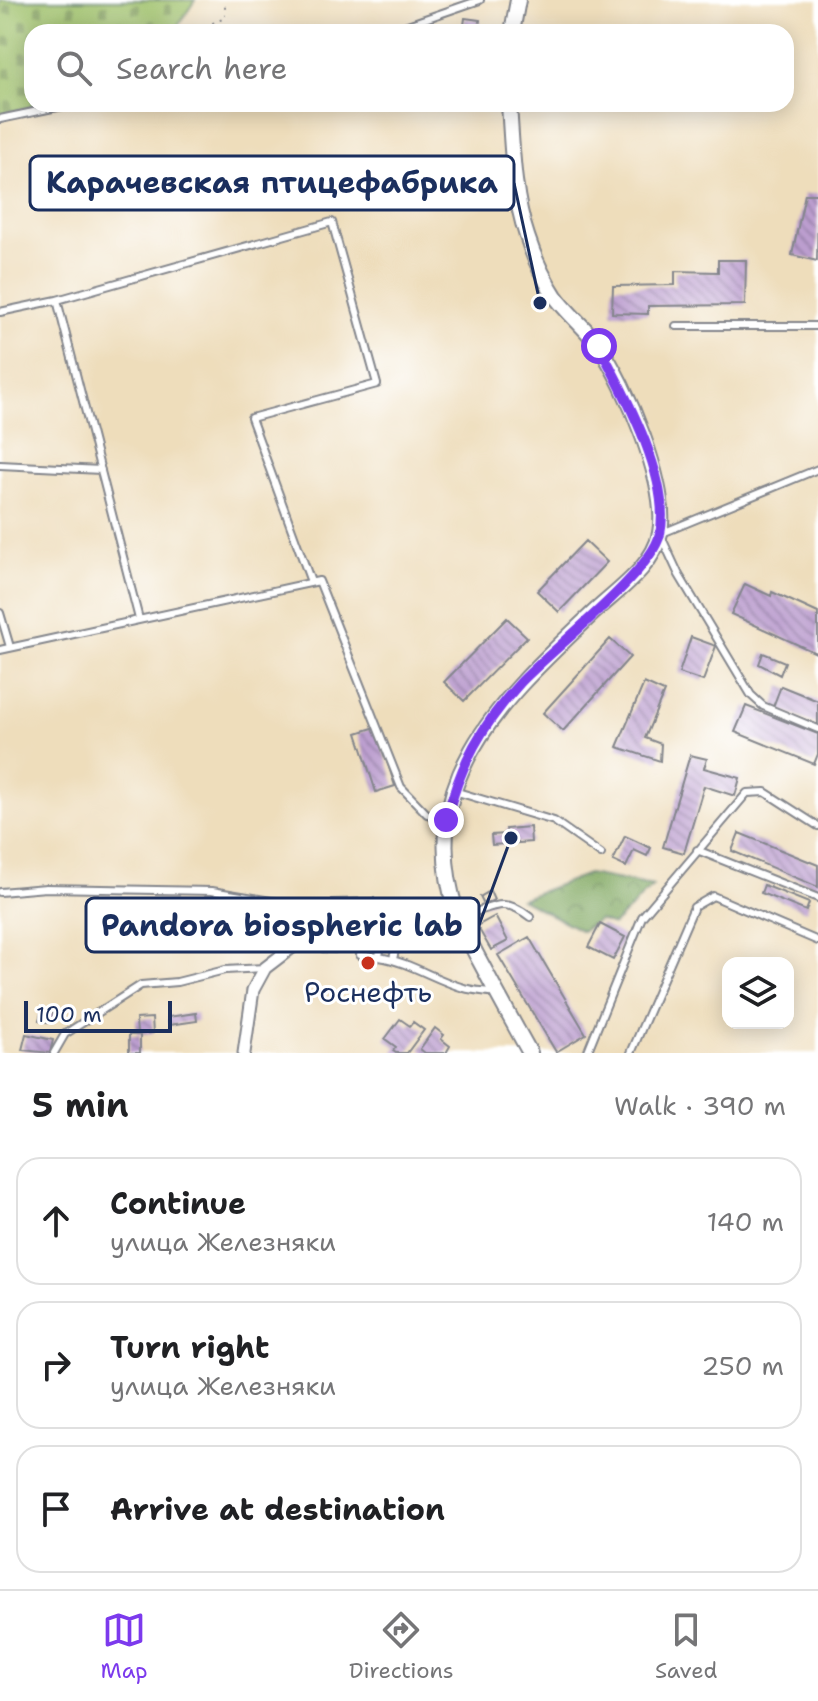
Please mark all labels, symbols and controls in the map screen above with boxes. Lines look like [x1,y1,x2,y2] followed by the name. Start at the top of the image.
[24,24,794,112] search box
[52,46,96,90] icon: search
[116,48,287,89] text: Search here
[30,156,514,210] callout: Карачевская птицефабрика
[46,162,498,203] text: Карачевская птицефабрика
[581,328,617,364] route start
[428,802,464,838] route end
[86,898,479,952] callout: Pandora biospheric lab
[101,905,463,946] text: Pandora biospheric lab
[359,954,377,972] marker: Роснефть
[722,957,794,1029] map controls
[722,957,794,1029] button: layers
[304,973,432,1011] place label: Роснефть
[24,997,172,1033] scale bar
[36,1000,102,1029] text: 100 m
[32,1082,129,1128] text: 5 min
[614,1088,786,1123] text: Walk · 390 m
[110,1183,246,1224] text: Continue
[34,1199,78,1243] icon: ahead
[707,1204,784,1239] text: 140 m
[110,1224,336,1259] text: улица Железняки
[110,1327,269,1368] text: Turn right
[34,1343,78,1387] icon: right
[701,1348,784,1383] text: 250 m
[110,1368,336,1403] text: улица Железняки
[34,1487,78,1531] icon: arrive
[110,1489,445,1530] text: Arrive at destination
[101,1608,148,1685] tab: Map
[349,1608,454,1685] tab: Directions
[655,1608,717,1685] tab: Saved

